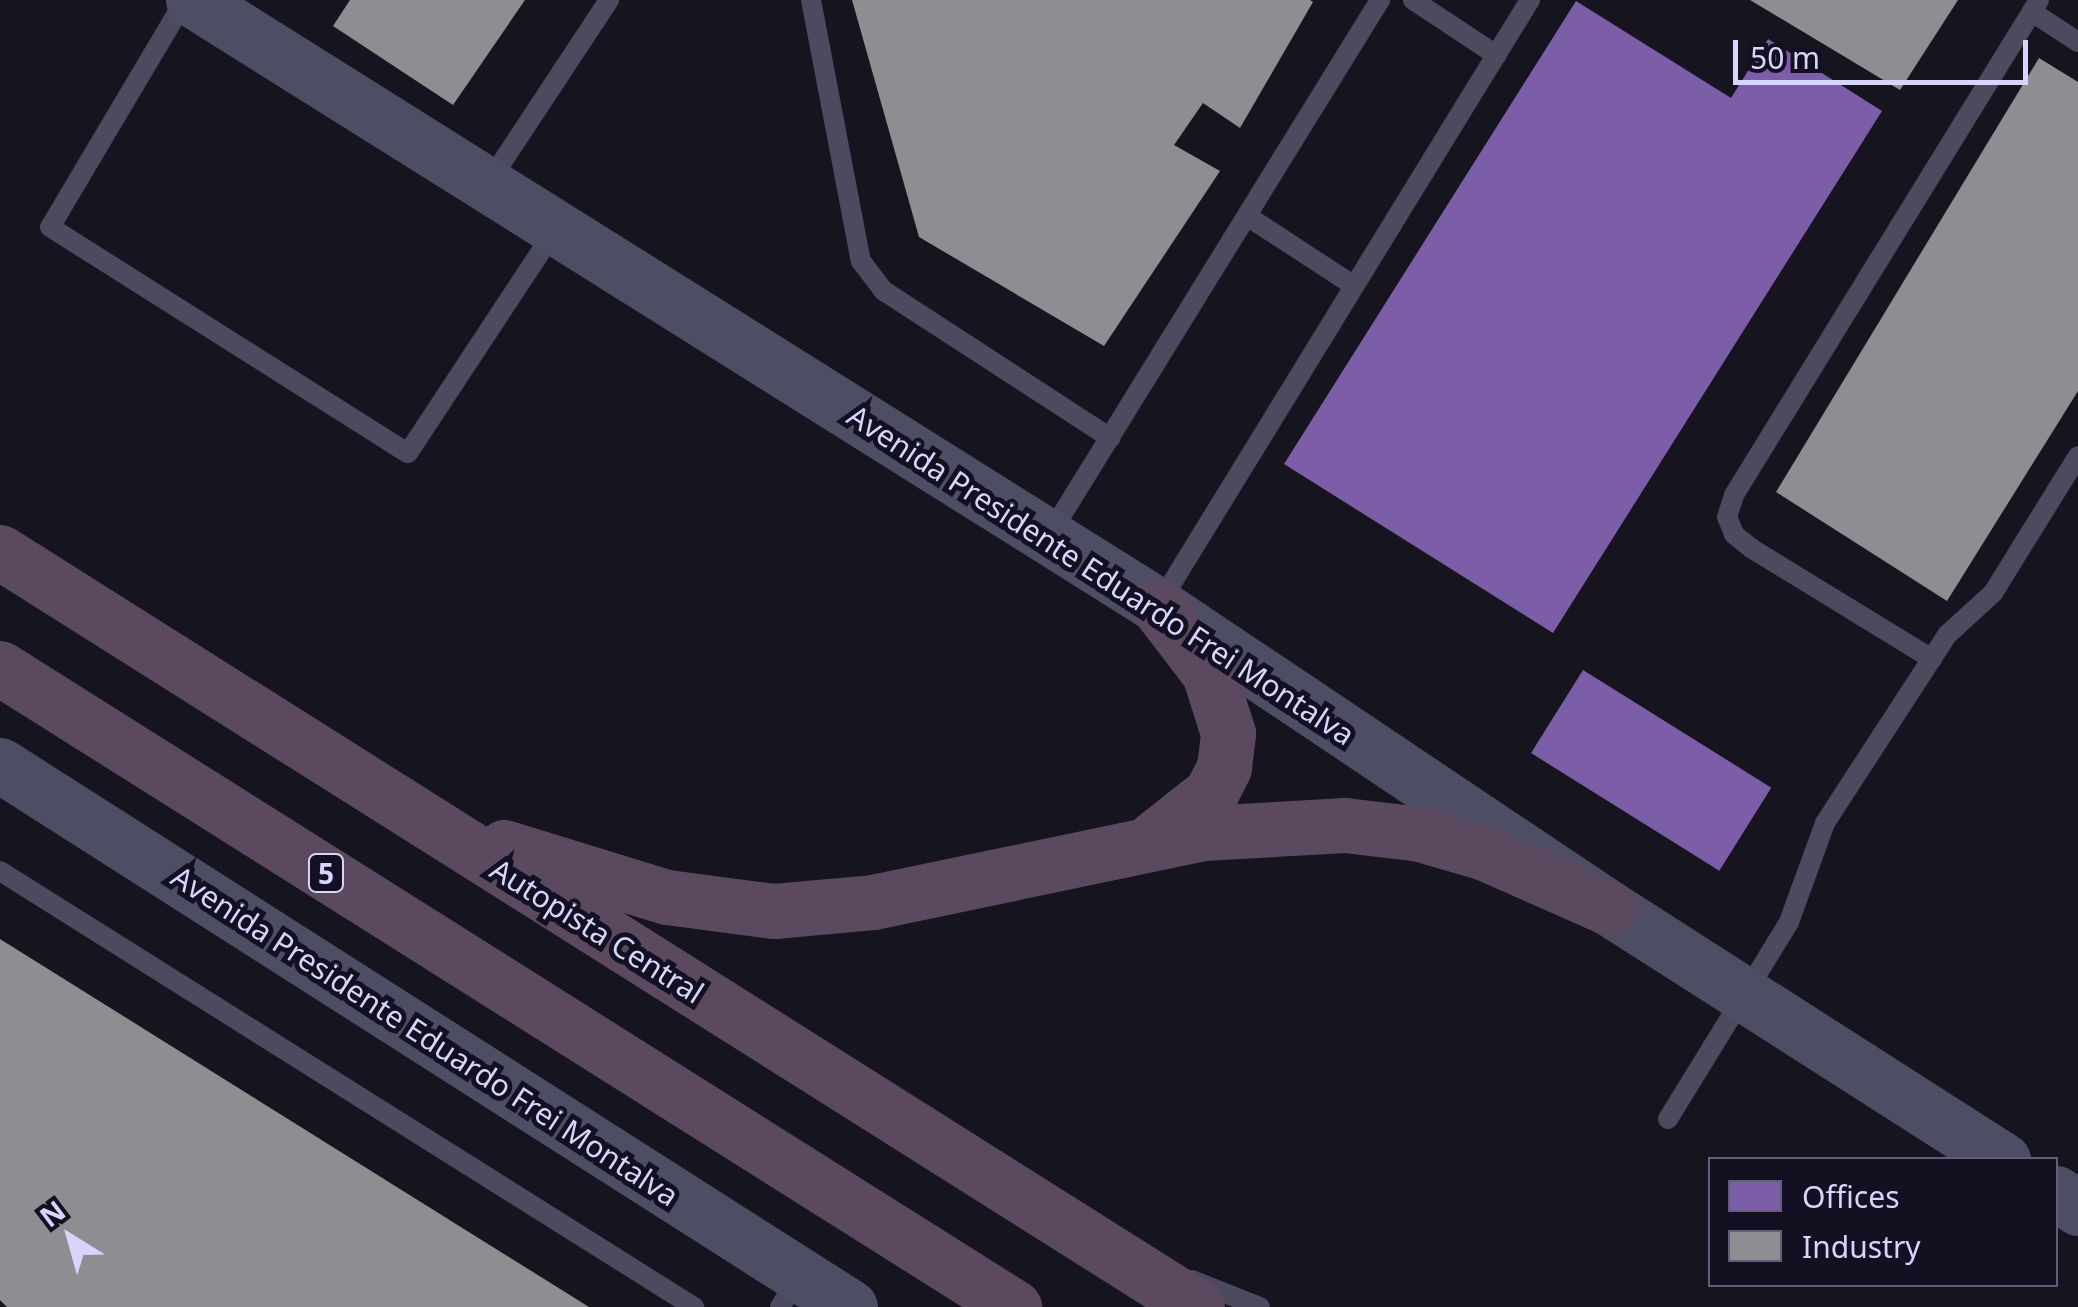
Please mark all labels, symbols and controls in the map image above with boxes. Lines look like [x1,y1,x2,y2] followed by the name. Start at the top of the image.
[1738,20,2033,82] scale bar
[1750,37,1820,78] text: 50 m
[841,397,1361,753] street label: Avenida Presidente Eduardo Frei Montalva
[306,850,346,896] road number: 5
[484,851,710,1011] street label: Autopista Central
[165,858,685,1214] street label: Avenida Presidente Eduardo Frei Montalva
[1708,1157,2058,1287] legend
[1802,1176,1900,1217] text: Offices
[20,1187,120,1287] north arrow
[31,1191,72,1235] text: N
[1802,1226,1921,1267] text: Industry

